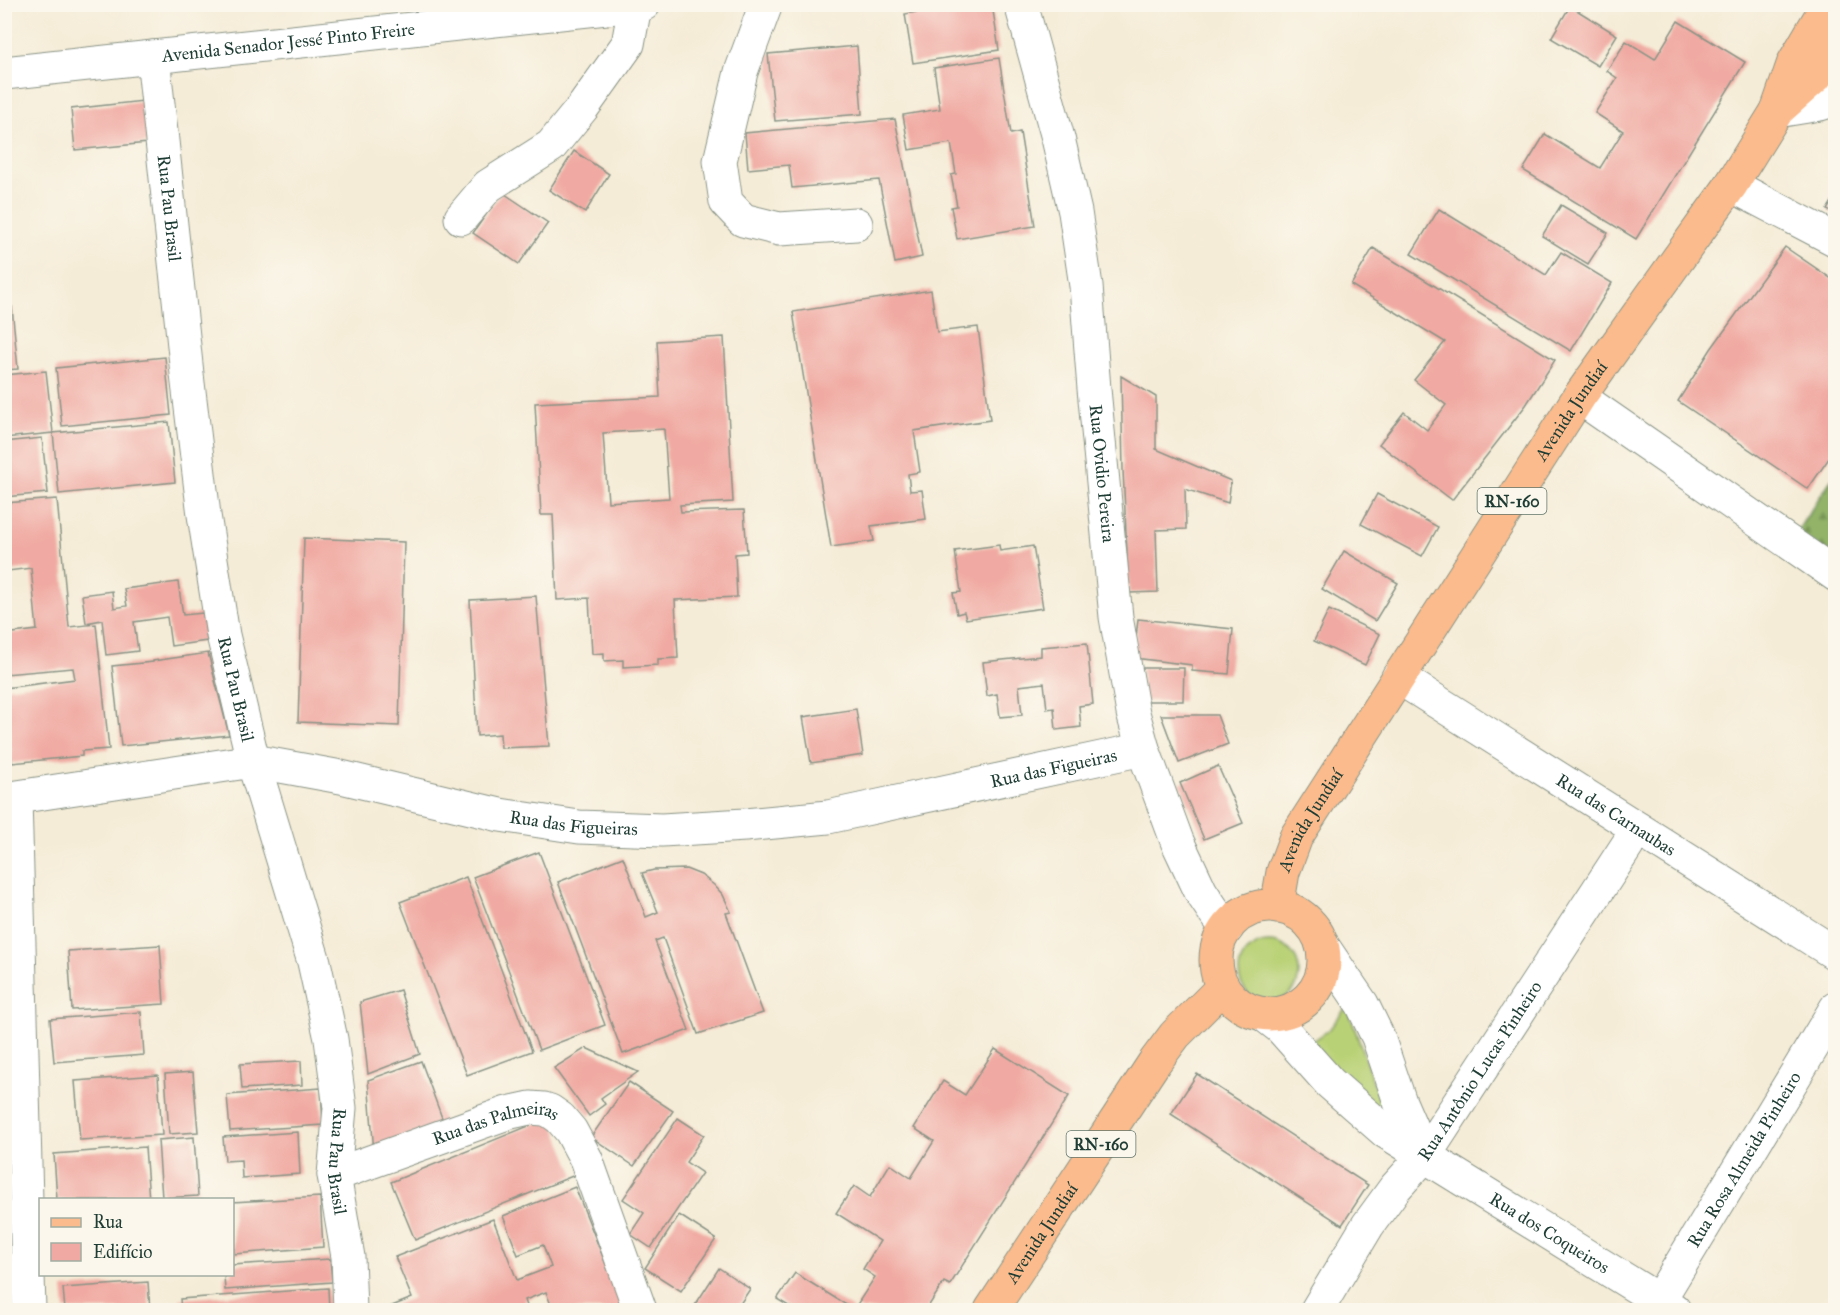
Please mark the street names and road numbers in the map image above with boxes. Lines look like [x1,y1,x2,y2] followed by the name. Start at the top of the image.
[160,18,416,67] street label: Avenida Senador Jessé Pinto Freire
[153,154,186,263] street label: Rua Pau Brasil
[1529,356,1613,466] street label: Avenida Jundiaí
[1085,403,1120,544] street label: Rua Ovidio Pereira
[1478,488,1546,514] road number: RN-160
[213,634,259,744] street label: Rua Pau Brasil
[988,744,1119,793] street label: Rua das Figueiras
[1273,764,1348,876] street label: Avenida Jundiaí
[1552,769,1680,861] street label: Rua das Carnaubas
[508,806,638,840] street label: Rua das Figueiras
[1413,977,1547,1165] street label: Rua Antônio Lucas Pinheiro
[1683,1068,1806,1251] street label: Rua Rosa Almeida Pinheiro
[429,1096,564,1150] street label: Rua das Palmeiras
[323,1107,352,1216] street label: Rua Pau Brasil
[1066,1131,1136,1157] road number: RN-160
[1000,1178,1083,1288] street label: Avenida Jundiaí
[1485,1188,1613,1278] street label: Rua dos Coqueiros

